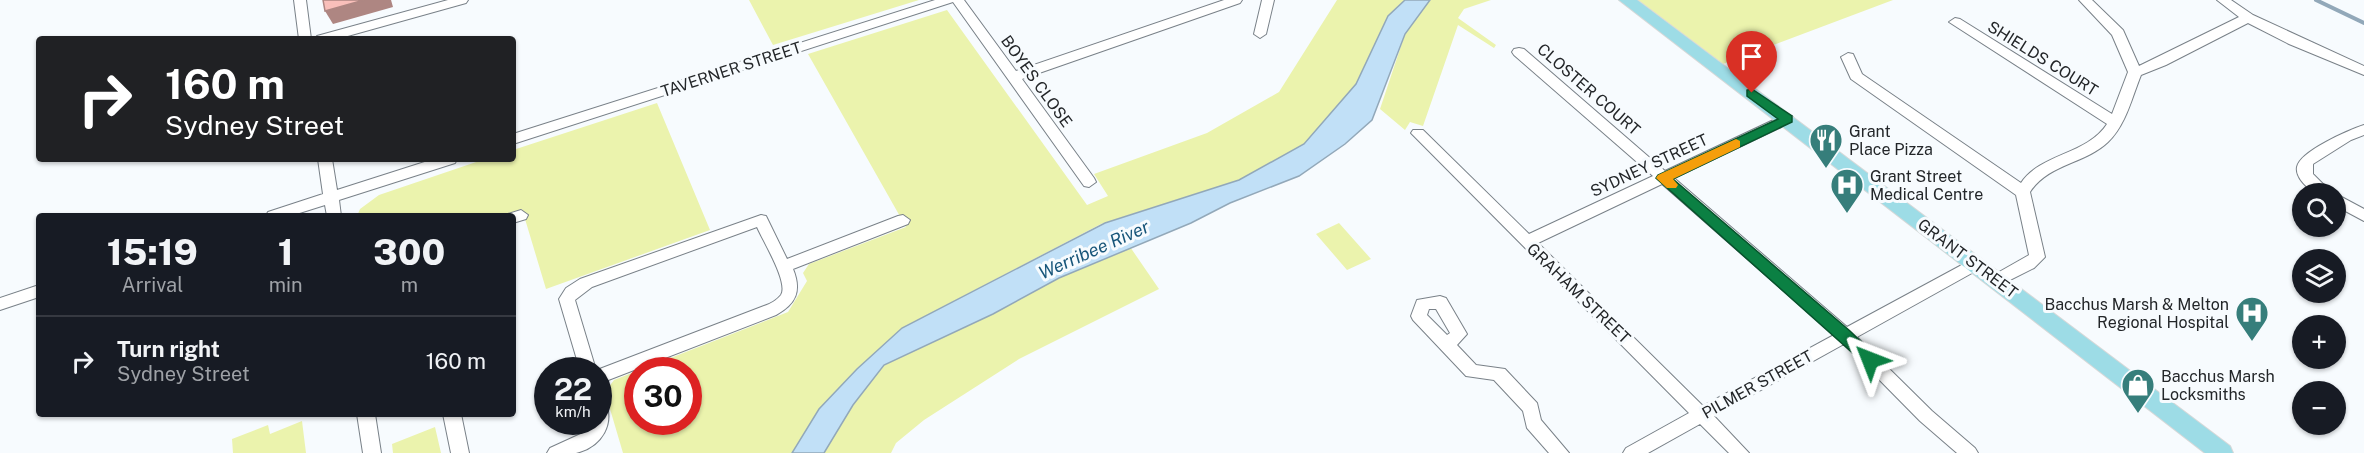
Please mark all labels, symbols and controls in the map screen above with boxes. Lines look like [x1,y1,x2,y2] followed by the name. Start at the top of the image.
[1984,17,2102,100] street label: SHIELDS COURT
[1726,31,1777,93] pin
[997,32,1076,131] street label: BOYES CLOSE
[659,38,804,101] street label: TAVERNER STREET
[1533,39,1644,140] street label: CLOSTER COURT
[1735,40,1768,73] icon: arrive
[165,59,285,108] text: 160 m
[66,60,144,138] icon: right
[165,109,344,141] text: Sydney Street
[1808,122,1844,169] restaurant icon: Grant Place Pizza
[1849,122,1933,159] place label: Grant Place Pizza
[1588,130,1711,201] street label: SYDNEY STREET
[1829,167,1865,214] hospital icon: Grant Street Medical Centre
[1870,167,1983,204] place label: Grant Street Medical Centre
[2292,183,2346,435] map controls
[2292,183,2346,237] button: search
[1914,215,2022,302] street label: GRANT STREET
[1035,216,1153,283] water label: Werribee River
[107,231,198,273] text: 15:19
[278,231,294,273] text: 1
[373,231,445,273] text: 300
[1523,239,1635,348] street label: GRAHAM STREET
[2292,249,2346,303] button: layers
[121,273,183,297] text: Arrival
[269,273,303,297] text: min
[401,273,418,297] text: m
[2045,295,2229,332] place label: Bacchus Marsh & Melton Regional Hospital
[2234,295,2270,342] hospital icon: Bacchus Marsh & Melton Regional Hospital
[2292,315,2346,369] button: +
[1838,328,1902,392] position arrow
[117,336,220,362] text: Turn right
[66,345,99,378] icon: right
[1699,346,1816,423] street label: PILMER STREET
[426,348,486,374] text: 160 m
[624,357,702,435] speed limit sign: 30
[117,362,250,386] text: Sydney Street
[2120,367,2156,414] shop icon: Bacchus Marsh Locksmiths
[2161,367,2275,404] place label: Bacchus Marsh Locksmiths
[554,371,592,407] text: 22
[2292,381,2346,435] button: −
[555,403,591,420] text: km/h

